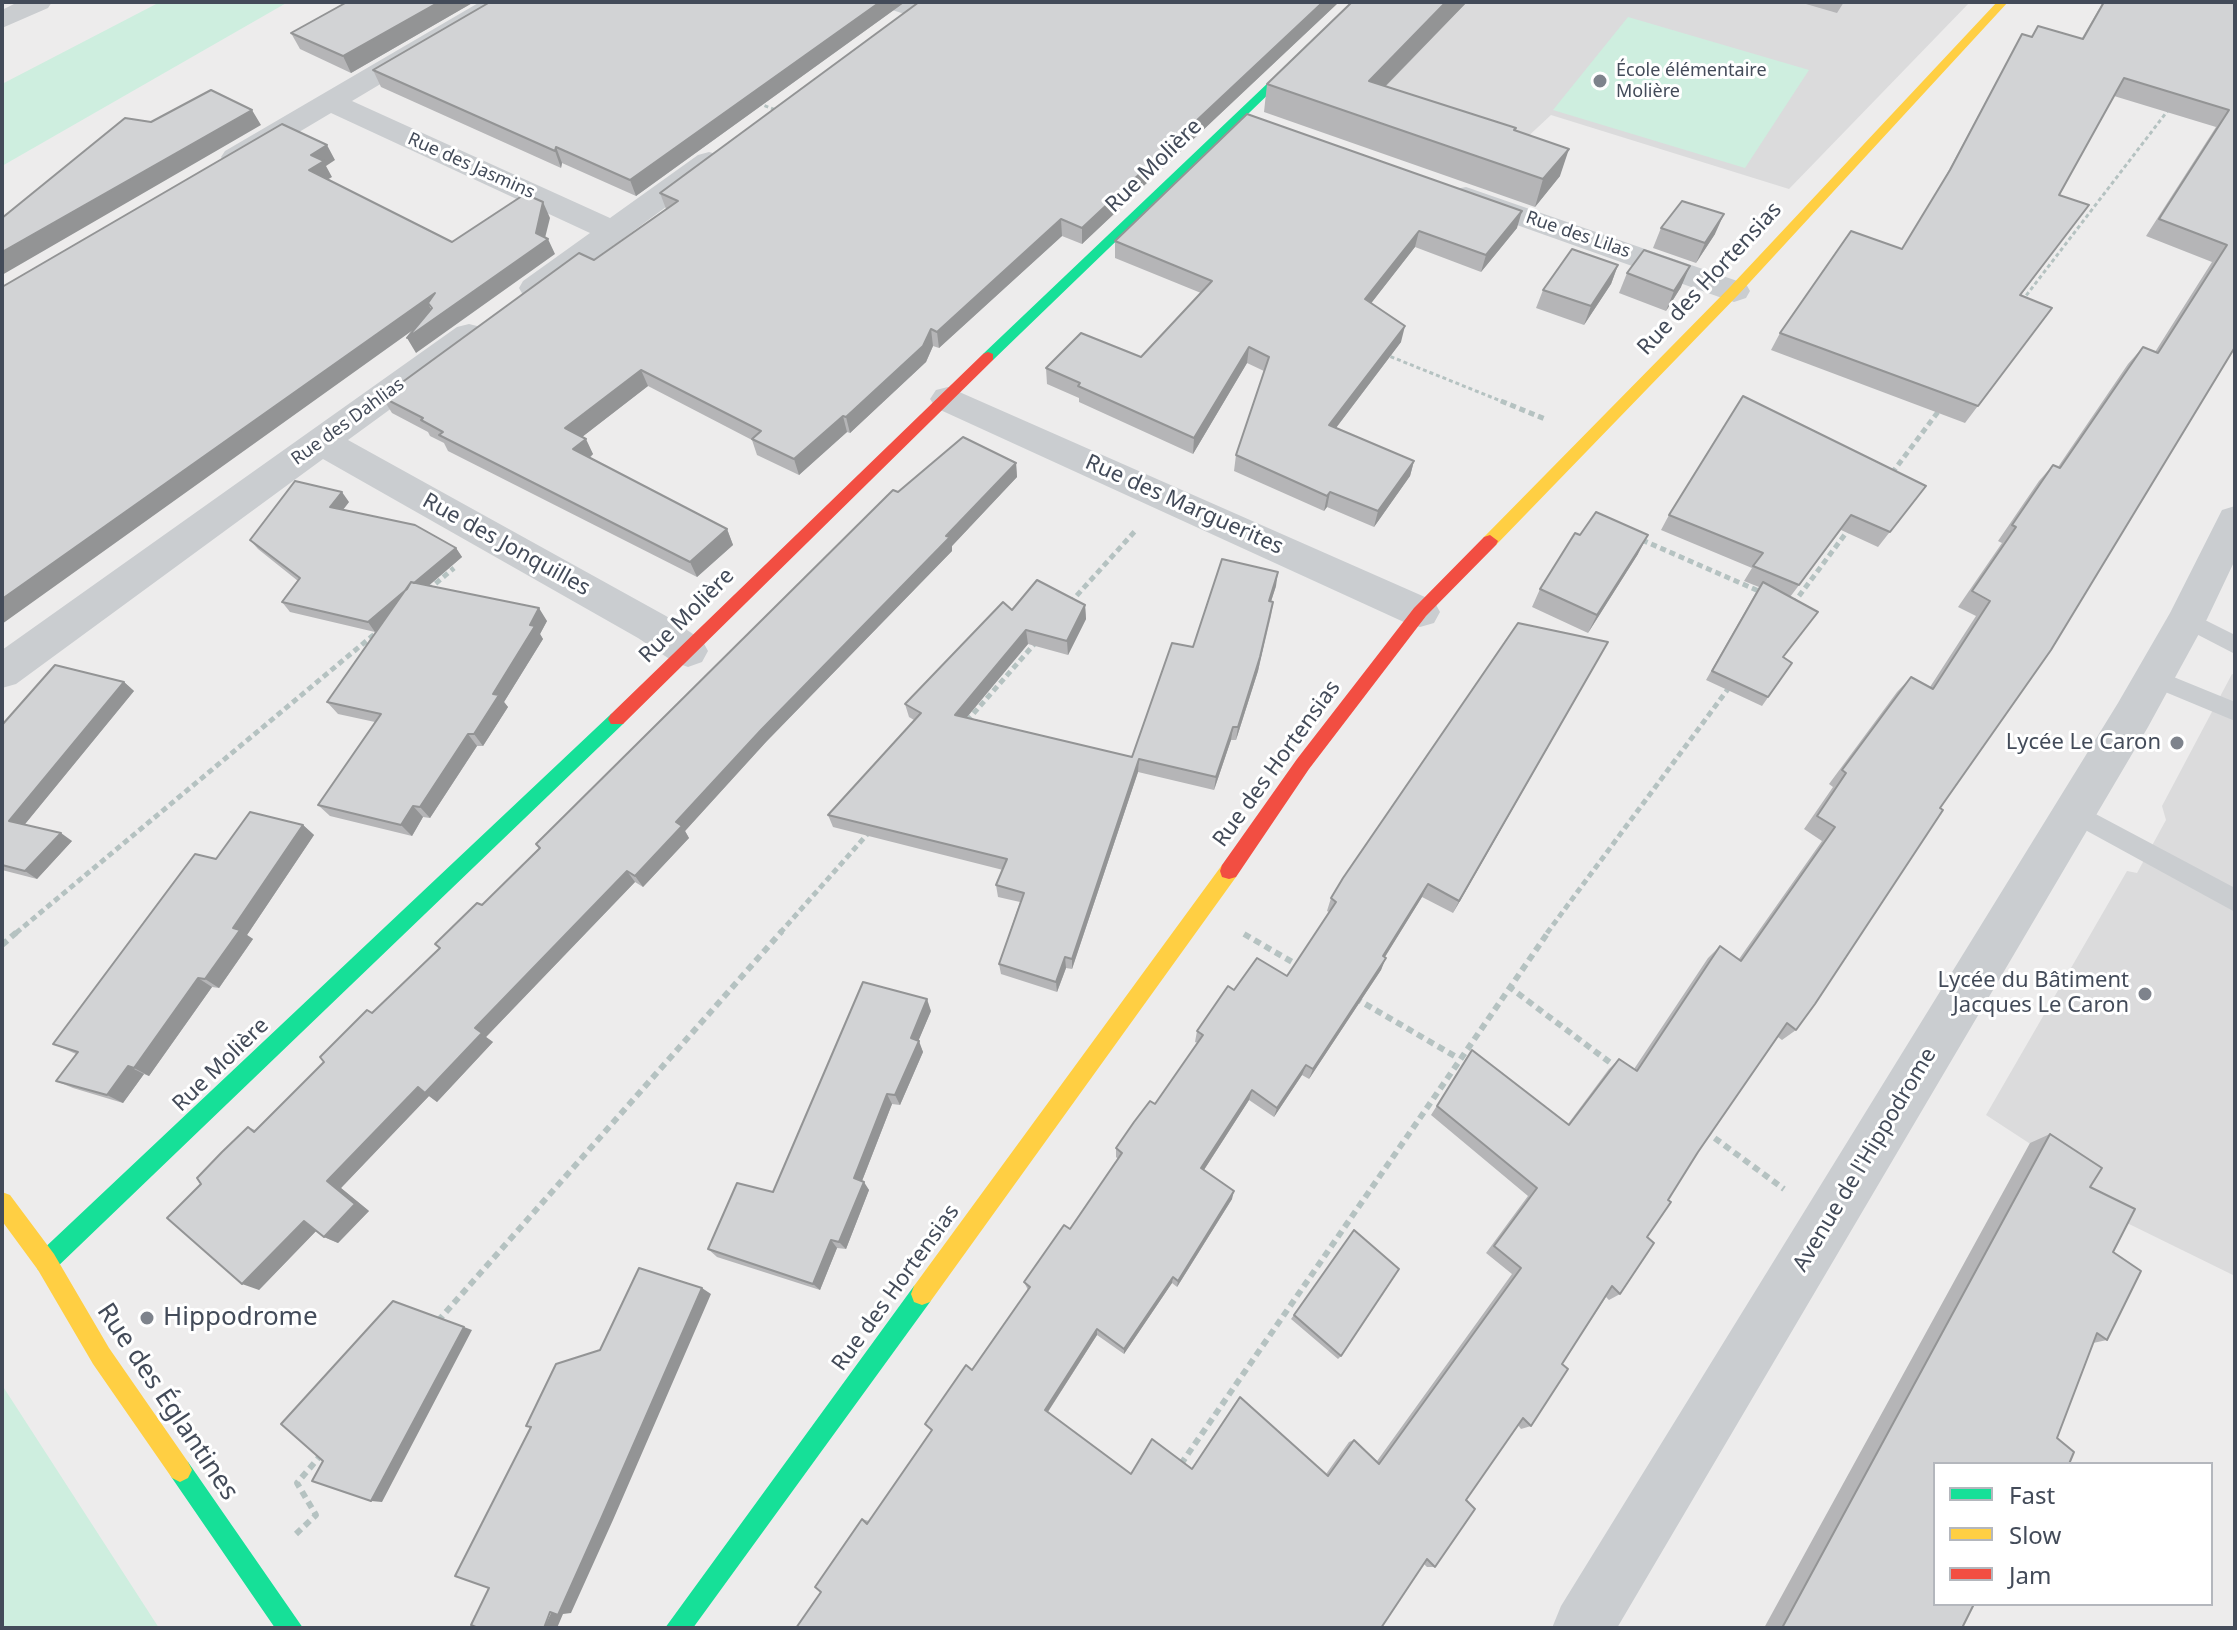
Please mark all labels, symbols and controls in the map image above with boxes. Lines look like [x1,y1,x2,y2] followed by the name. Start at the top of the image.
[1616,60,1767,102] place label: École élémentaire Molière
[1591,72,1609,90] marker: École élémentaire Molière
[1100,114,1208,218] street label: Rue Molière
[404,128,538,204] street label: Rue des Jasmins
[1632,197,1788,361] street label: Rue des Hortensias
[1523,207,1633,263] street label: Rue des Lilas
[287,374,409,470] street label: Rue des Dahlias
[1081,449,1287,561] street label: Rue des Marguerites
[418,488,594,602] street label: Rue des Jonquilles
[634,563,740,669] street label: Rue Molière
[1208,676,1346,852] street label: Rue des Hortensias
[2006,730,2161,756] place label: Lycée Le Caron
[2168,734,2186,752] marker: Lycée Le Caron
[1938,968,2129,1020] place label: Lycée du Bâtiment Jacques Le Caron
[2136,985,2154,1003] marker: Lycée du Bâtiment Jacques Le Caron
[167,1013,275,1117] street label: Rue Molière
[1788,1043,1942,1277] street label: Avenue de l'Hippodrome
[827,1200,965,1376] street label: Rue des Hortensias
[90,1298,244,1506] street label: Rue des Églantines
[163,1302,318,1334] place label: Hippodrome
[138,1309,156,1327] marker: Hippodrome
[1933,1462,2213,1606] legend
[2009,1478,2055,1511] text: Fast
[2009,1518,2061,1551] text: Slow
[2009,1558,2051,1591] text: Jam

